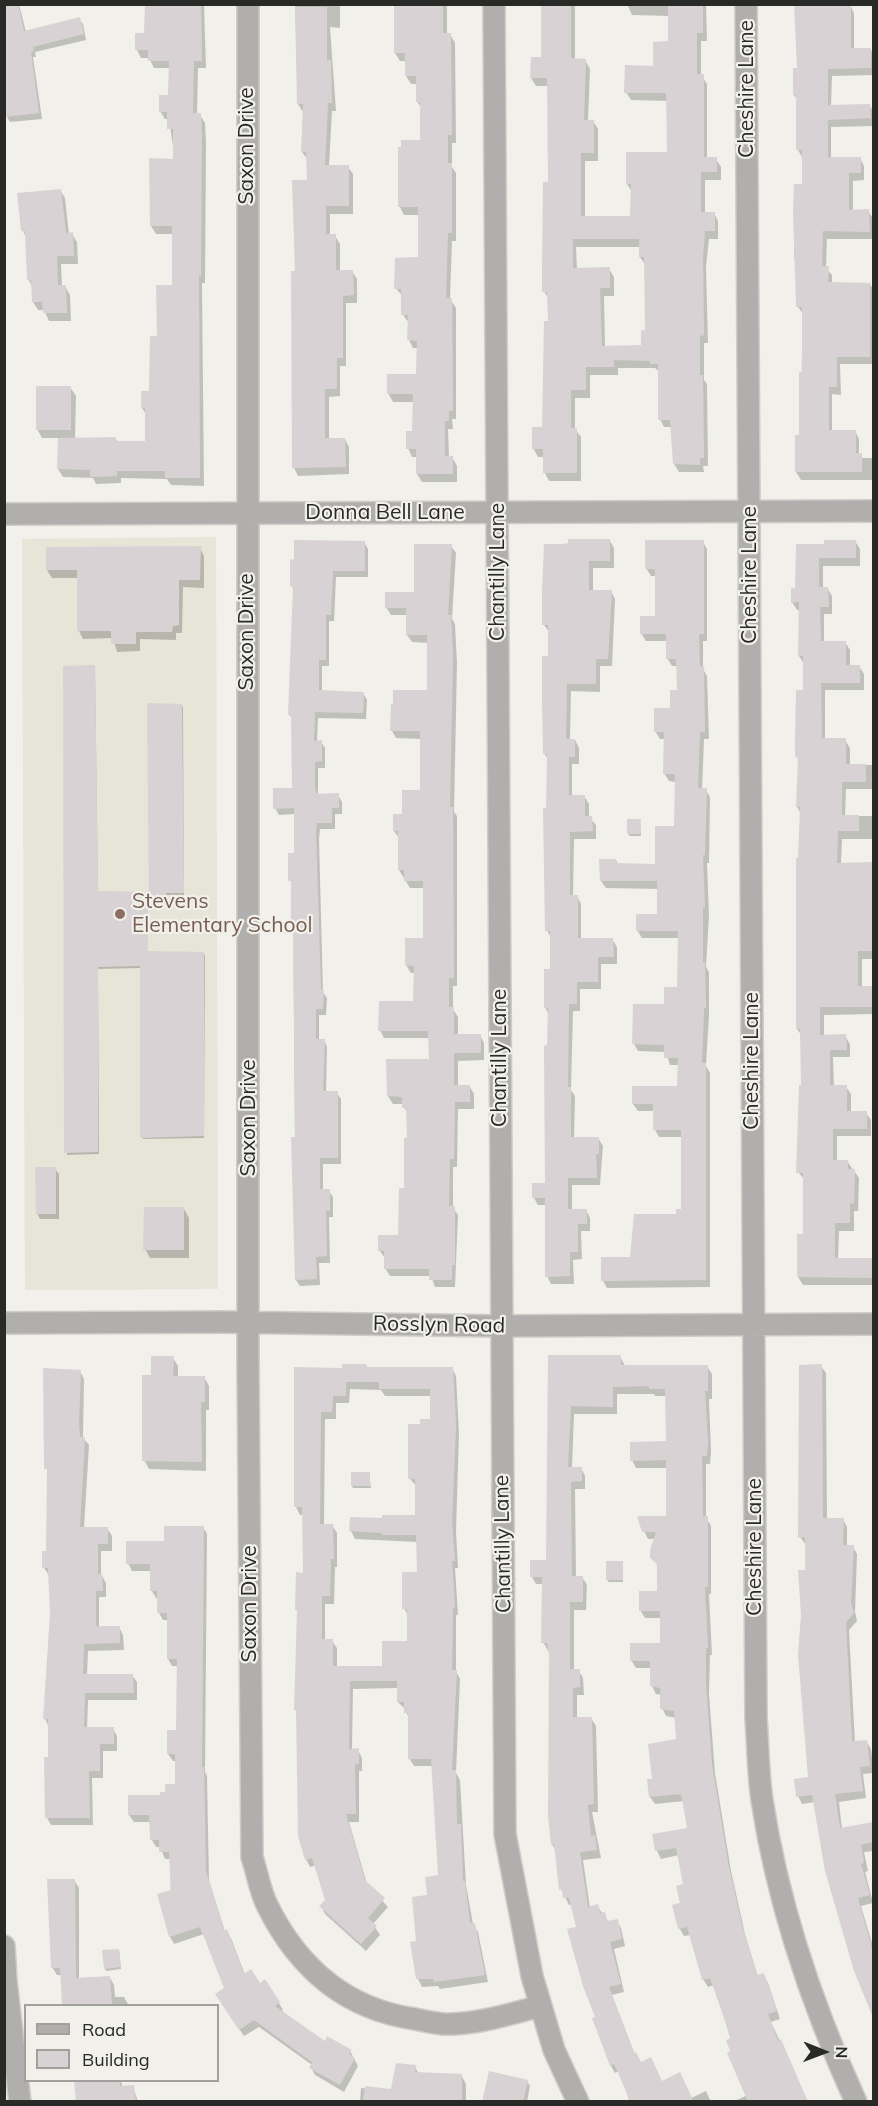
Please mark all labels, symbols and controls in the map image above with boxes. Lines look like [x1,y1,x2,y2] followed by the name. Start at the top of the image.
[734,20,760,158] street label: Cheshire Lane
[234,87,260,205] street label: Saxon Drive
[305,500,465,526] street label: Donna Bell Lane
[485,503,511,641] street label: Chantilly Lane
[737,506,763,644] street label: Cheshire Lane
[234,573,260,691] street label: Saxon Drive
[132,889,313,939] place label: Stevens Elementary School
[113,907,127,921] marker: Stevens Elementary School
[487,989,513,1127] street label: Chantilly Lane
[739,992,765,1130] street label: Cheshire Lane
[236,1059,262,1177] street label: Saxon Drive
[373,1311,505,1339] street label: Rosslyn Road
[489,1475,517,1613] street label: Chantilly Lane
[742,1478,768,1616] street label: Cheshire Lane
[237,1545,263,1663] street label: Saxon Drive
[24,2004,219,2082] legend
[82,2018,126,2041] text: Road
[794,2022,854,2082] north arrow
[832,2046,852,2059] text: N
[82,2048,150,2071] text: Building

